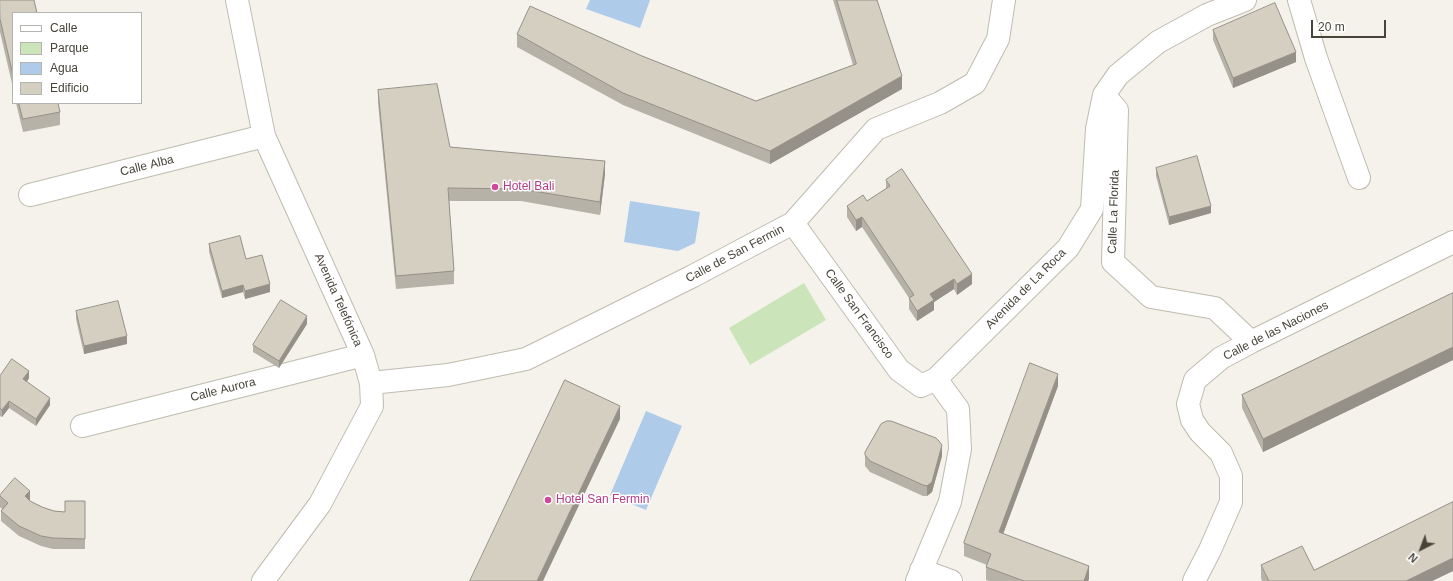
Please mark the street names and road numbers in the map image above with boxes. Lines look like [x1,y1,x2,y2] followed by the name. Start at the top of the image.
[119,152,175,180] street label: Calle Alba
[1105,170,1123,254] street label: Calle La Florida
[683,222,787,286] street label: Calle de San Fermin
[983,246,1069,332] street label: Avenida de La Roca
[311,251,365,349] street label: Avenida Telefónica
[822,266,896,362] street label: Calle San Francisco
[1221,298,1331,364] street label: Calle de las Naciones
[189,375,257,405] street label: Calle Aurora

